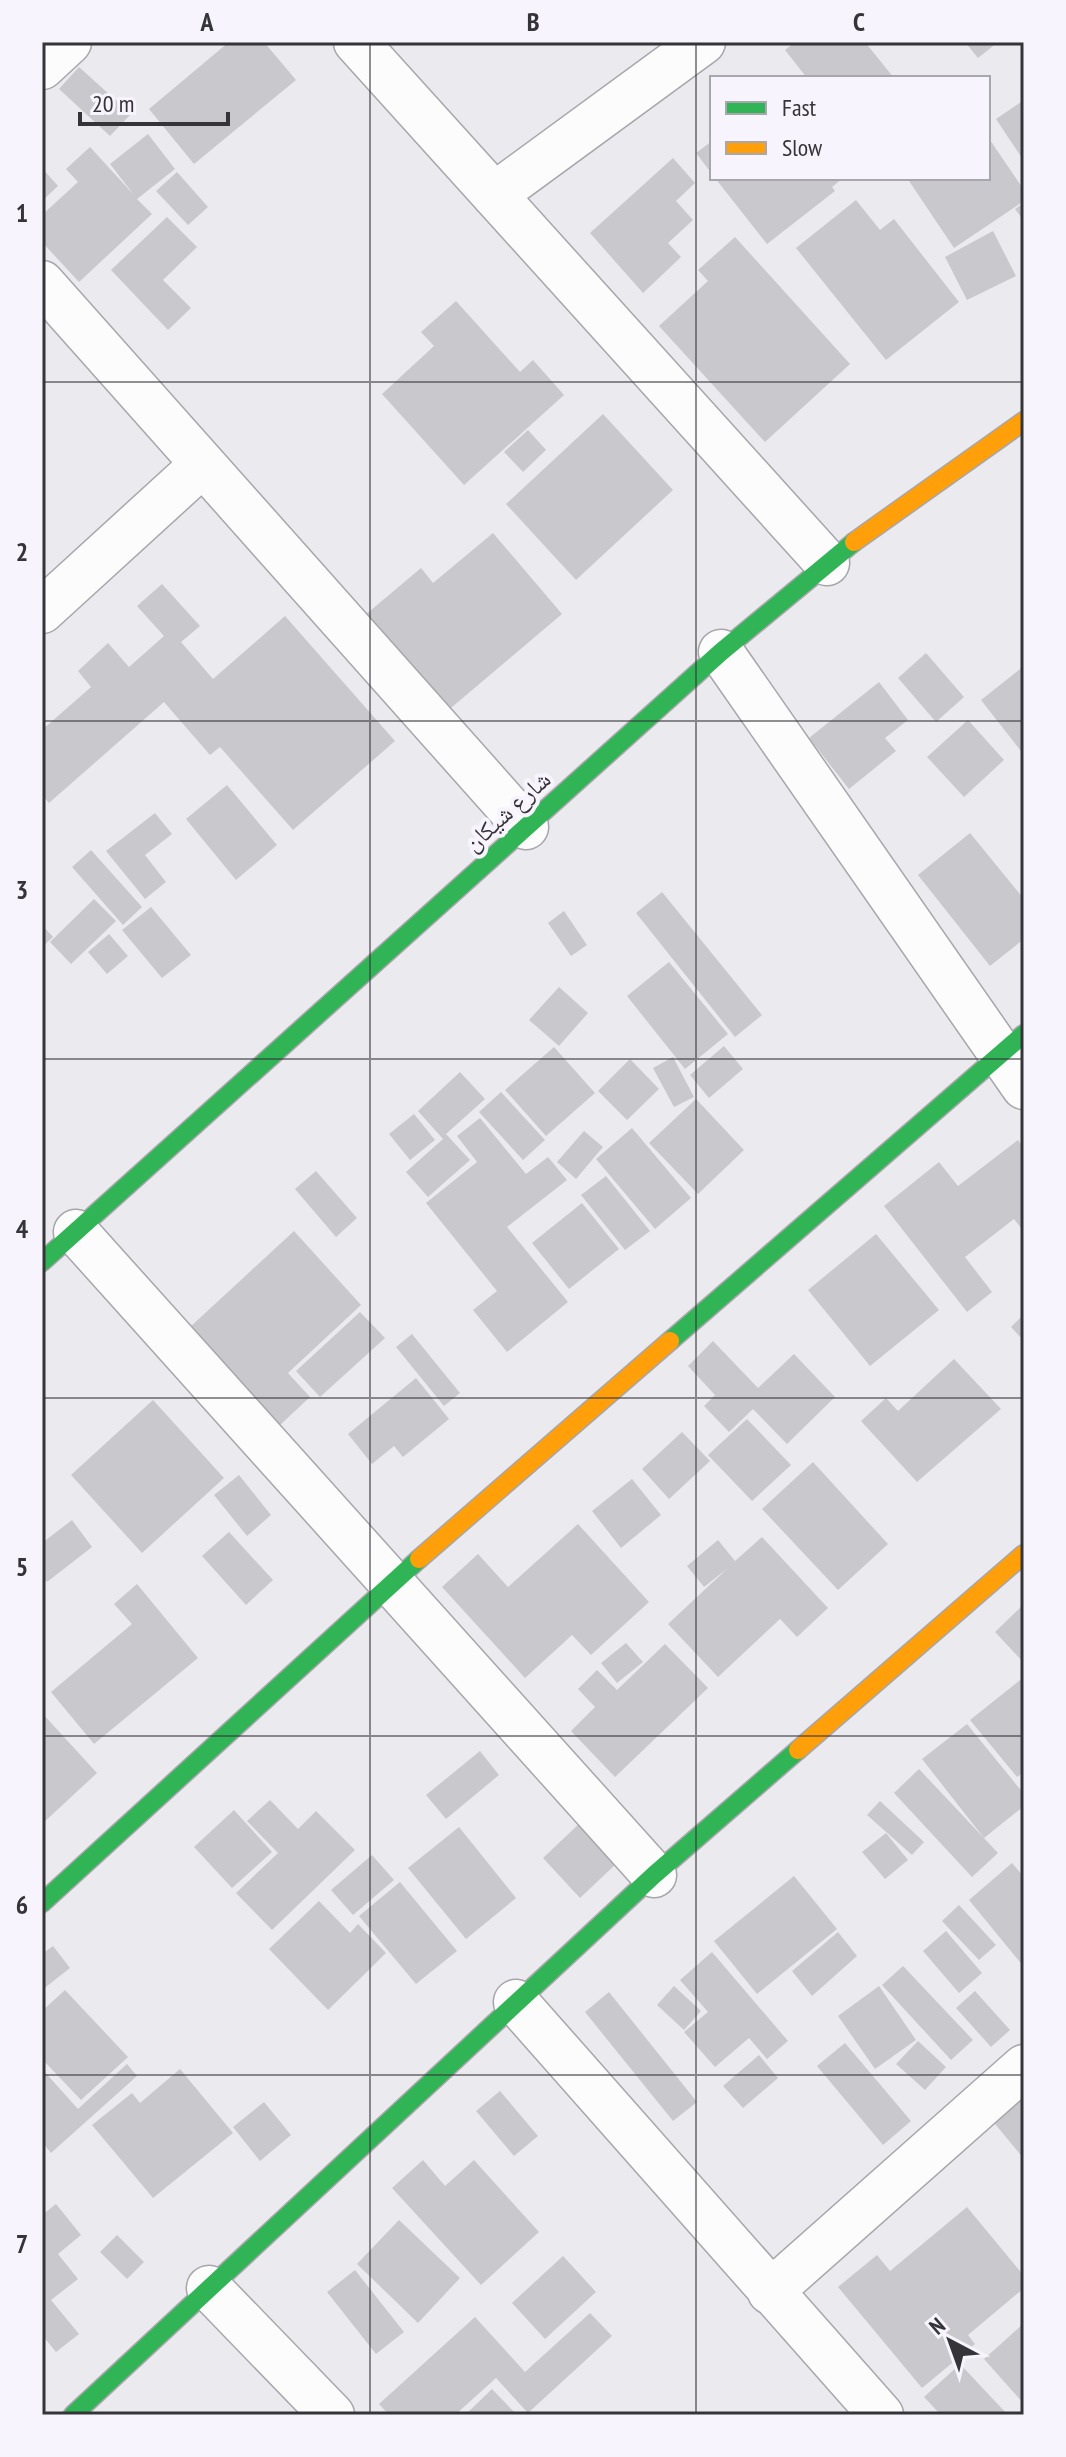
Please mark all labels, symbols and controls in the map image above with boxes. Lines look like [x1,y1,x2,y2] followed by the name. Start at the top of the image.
[199,5,214,38] text: A
[527,5,540,38] text: B
[853,5,865,38] text: C
[80,76,228,126] scale bar
[710,76,990,180] legend
[92,88,134,119] text: 20 m
[782,92,817,123] text: Fast
[782,132,823,163] text: Slow
[16,196,28,229] text: 1
[16,535,28,568] text: 2
[457,764,557,858] street label: شارع شيكان
[16,873,28,906] text: 3
[16,1212,29,1245] text: 4
[16,1550,28,1583] text: 5
[16,1888,28,1921] text: 6
[16,2227,28,2260] text: 7
[910,2301,990,2381] north arrow
[923,2311,951,2340] text: N

